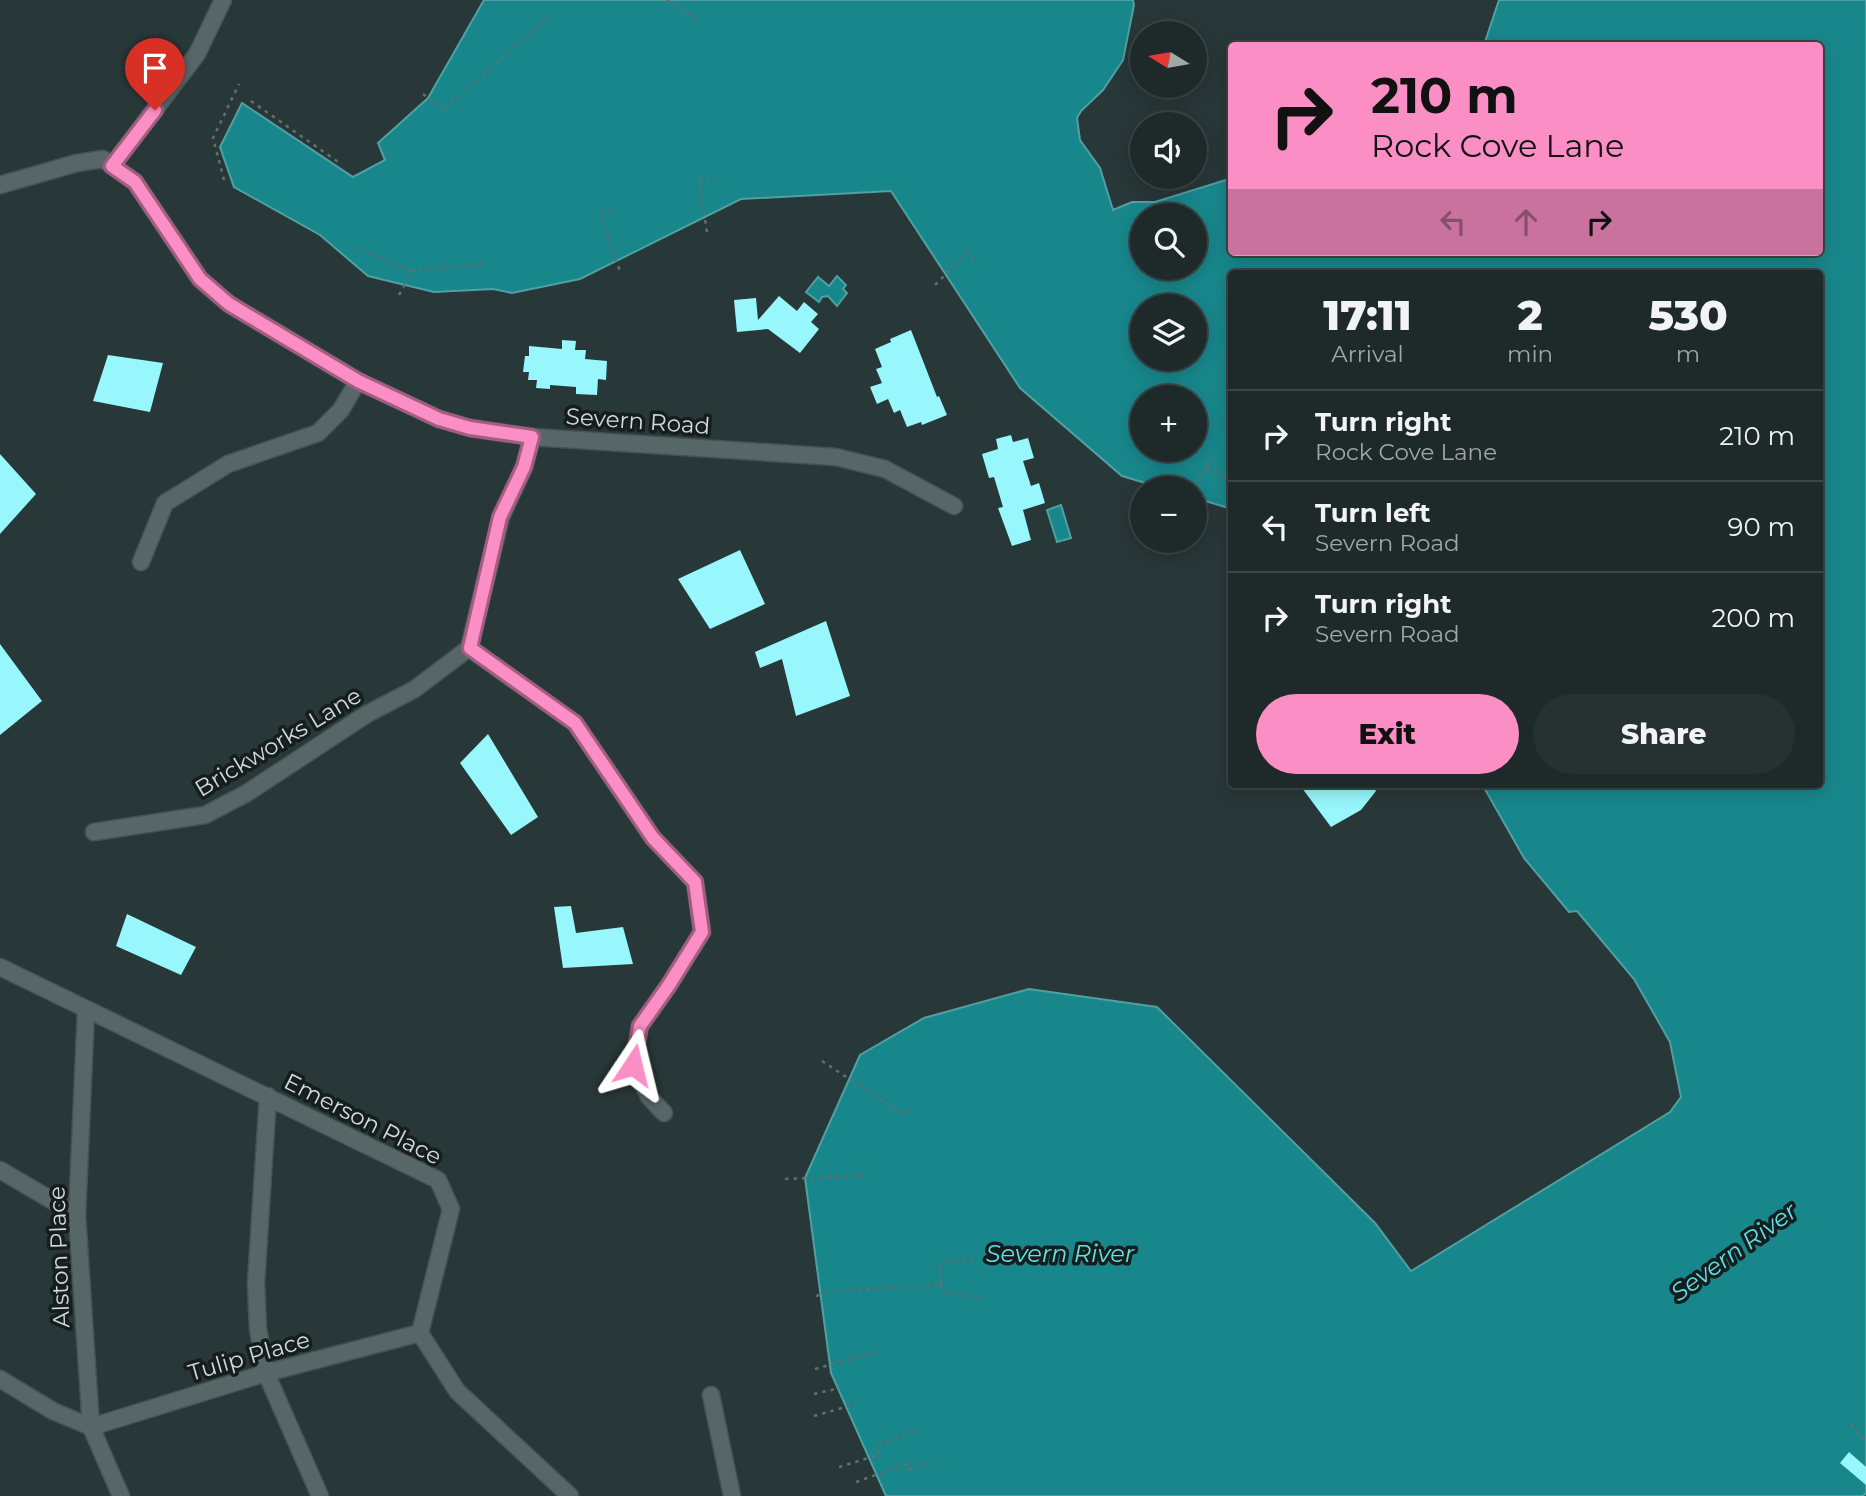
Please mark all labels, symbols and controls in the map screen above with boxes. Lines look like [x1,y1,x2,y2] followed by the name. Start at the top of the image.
[1130,21,1208,98] north arrow
[1130,21,1207,553] map controls
[125,38,185,110] pin
[136,49,174,87] icon: arrive
[1371,66,1518,125] text: 210 m
[1256,70,1347,161] icon: right
[1130,112,1207,189] button: sound
[1371,126,1624,165] text: Rock Cove Lane
[1130,203,1207,280] button: search
[1434,203,1472,241] icon: left
[1507,203,1545,241] icon: ahead
[1580,203,1618,241] icon: right
[1323,289,1412,341] text: 17:11
[1518,289,1543,341] text: 2
[1648,289,1728,341] text: 530
[1130,294,1207,371] button: layers
[1331,340,1404,368] text: Arrival
[1507,340,1553,368] text: min
[1676,340,1700,368] text: m
[1130,385,1207,462] button: +
[565,402,711,440] street label: Severn Road
[1315,406,1451,438] text: Turn right
[1256,417,1294,455] icon: right
[1719,420,1795,452] text: 210 m
[1315,438,1497,466] text: Rock Cove Lane
[1130,476,1207,553] button: −
[1315,497,1431,529] text: Turn left
[1256,508,1294,546] icon: left
[1728,511,1795,543] text: 90 m
[1315,529,1460,557] text: Severn Road
[1315,588,1451,620] text: Turn right
[1256,599,1294,637] icon: right
[1711,602,1795,634] text: 200 m
[1315,620,1460,648] text: Severn Road
[190,681,366,803] street label: Brickworks Lane
[1256,694,1519,774] button: Exit
[1533,694,1795,774] button: Share
[596,1028,670,1102] position arrow
[280,1067,446,1171] street label: Emerson Place
[43,1186,75,1328] street label: Alston Place
[1665,1195,1803,1307] water label: Severn River
[986,1239,1136,1268] water label: Severn River
[185,1325,313,1387] street label: Tulip Place

